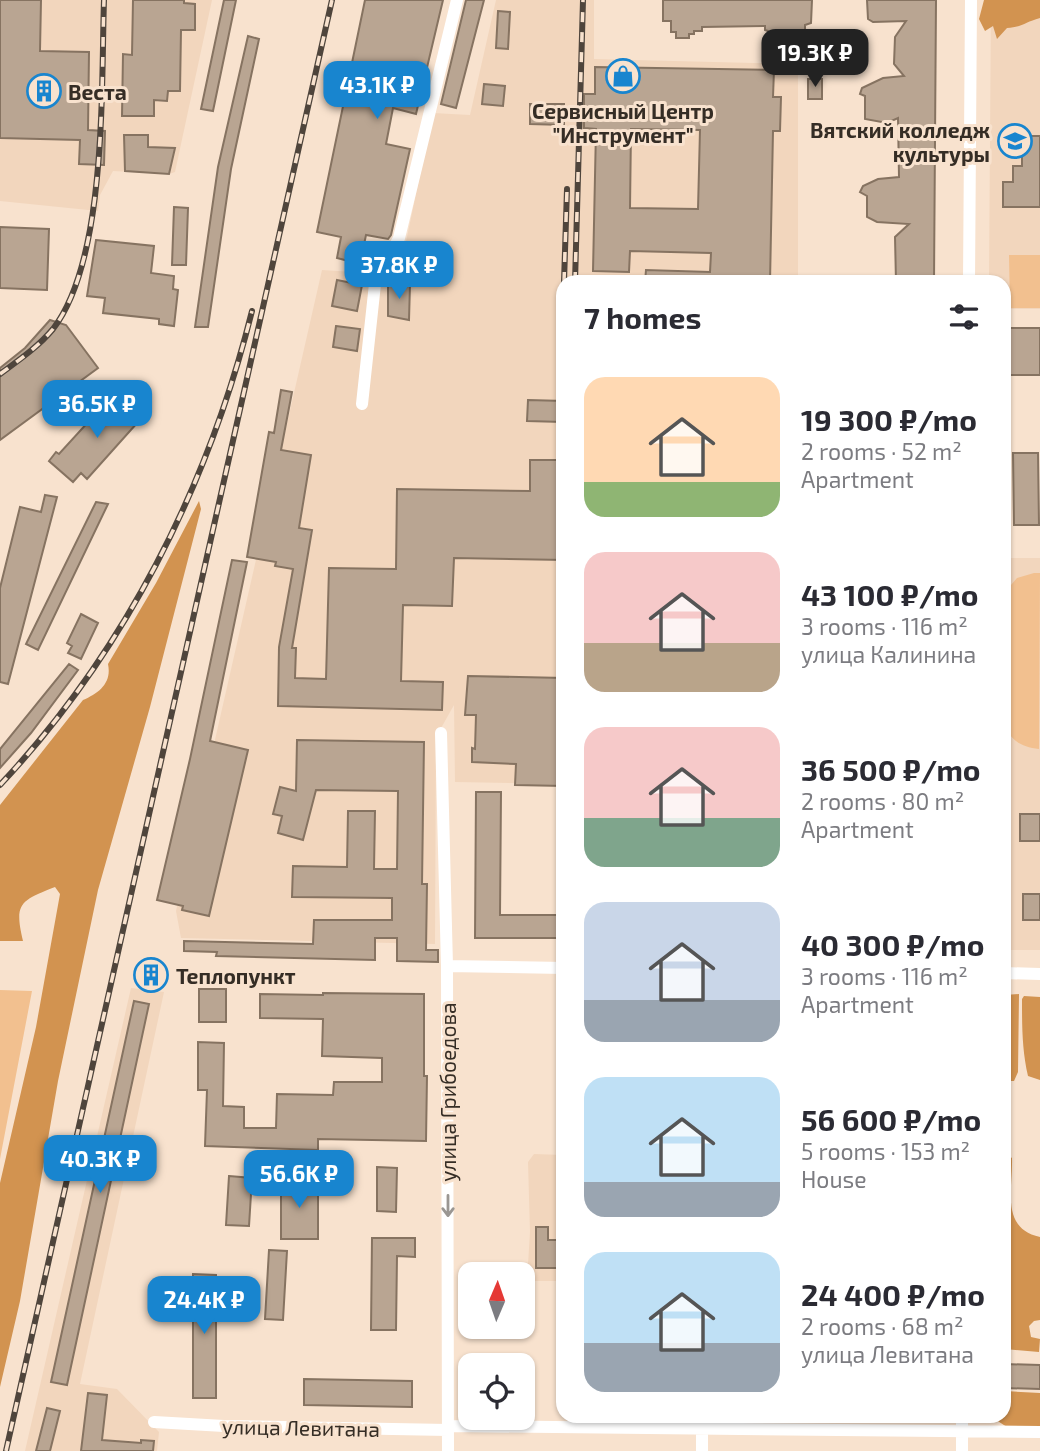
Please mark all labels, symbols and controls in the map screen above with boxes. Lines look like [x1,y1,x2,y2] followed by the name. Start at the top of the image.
[750,29,880,89] pin: 19.3K ₽
[777,38,853,66] text: 19.3K ₽
[604,57,642,95] shop icon: Сервисный Центр "Инструмент"
[312,61,442,121] pin: 43.1K ₽
[339,70,415,98] text: 43.1K ₽
[25,72,63,110] building icon: Веста
[68,79,127,104] place label: Веста
[532,98,714,147] place label: Сервисный Центр "Инструмент"
[810,117,990,166] place label: Вятский колледж культуры
[996,122,1034,160] school or university icon: Вятский колледж культуры
[334,242,464,301] pin: 37.8K ₽
[360,250,438,278] text: 37.8K ₽
[945,298,983,336] icon: filters
[584,299,701,335] text: 7 homes
[32,380,162,440] pin: 36.5K ₽
[58,389,136,417] text: 36.5K ₽
[801,401,977,437] text: 19 300 ₽/mo
[640,405,724,489] icon: home
[801,437,962,465] text: 2 rooms · 52 m²
[801,465,914,493] text: Apartment
[801,576,978,612] text: 43 100 ₽/mo
[640,580,724,664] icon: home
[801,612,968,640] text: 3 rooms · 116 m²
[801,640,976,668] text: улица Калинина
[801,751,981,787] text: 36 500 ₽/mo
[640,755,724,839] icon: home
[801,787,964,815] text: 2 rooms · 80 m²
[801,815,914,843] text: Apartment
[801,926,984,962] text: 40 300 ₽/mo
[640,930,724,1014] icon: home
[132,956,170,994] building icon: Теплопункт
[801,962,968,990] text: 3 rooms · 116 m²
[176,963,296,988] place label: Теплопункт
[801,990,914,1018] text: Apartment
[435,1002,461,1182] street label: улица Грибоедова
[801,1101,981,1137] text: 56 600 ₽/mo
[640,1105,724,1189] icon: home
[35,1136,165,1195] pin: 40.3K ₽
[801,1137,970,1165] text: 5 rooms · 153 m²
[60,1144,140,1172] text: 40.3K ₽
[234,1150,364,1210] pin: 56.6K ₽
[260,1159,338,1187] text: 56.6K ₽
[801,1165,867,1193] text: House
[441,1194,454,1217] one-way arrow
[458,1262,536,1339] north arrow
[458,1262,535,1430] map controls
[139,1276,269,1336] pin: 24.4K ₽
[801,1276,985,1312] text: 24 400 ₽/mo
[640,1280,724,1364] icon: home
[163,1285,245,1313] text: 24.4K ₽
[801,1312,964,1340] text: 2 rooms · 68 m²
[801,1340,974,1368] text: улица Левитана
[458,1353,535,1430] button: locate
[222,1413,380,1442] street label: улица Левитана

